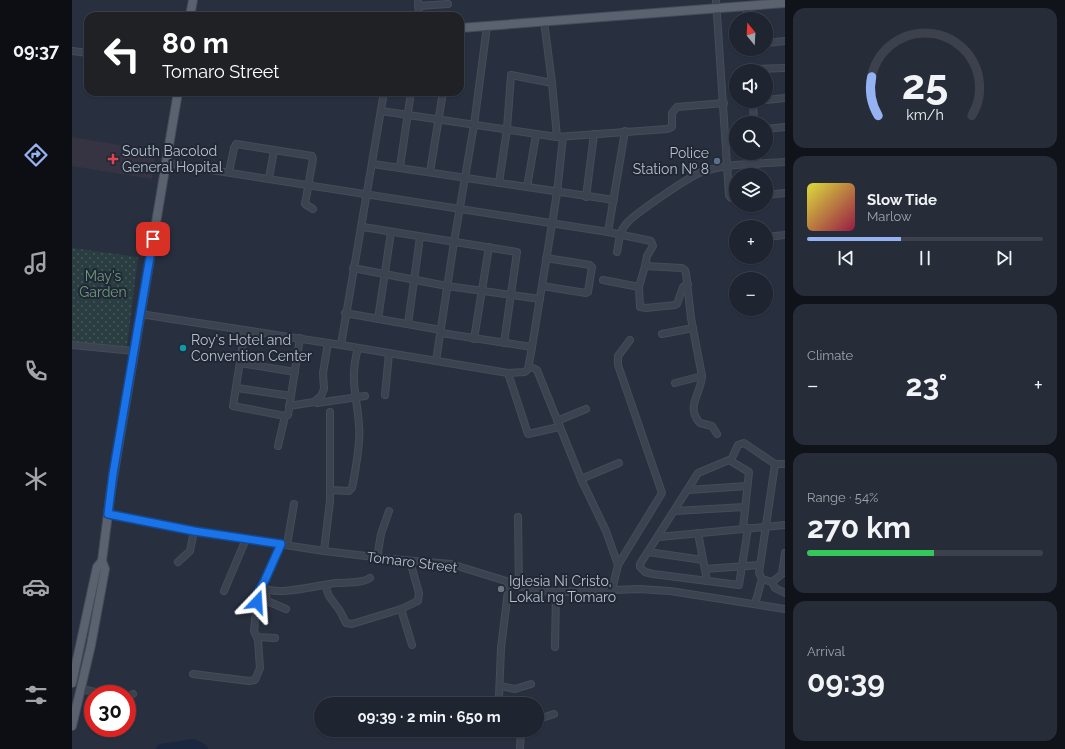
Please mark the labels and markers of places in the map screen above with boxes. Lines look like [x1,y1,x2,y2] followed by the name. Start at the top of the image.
[122,143,223,175] place label: South Bacolod General Hopital
[633,145,709,177] place label: Police Station № 8
[107,153,119,165] marker: South Bacolod General Hopital
[712,156,722,166] marker: Police Station № 8
[136,222,170,256] pin
[191,332,312,364] place label: Roy's Hotel and Convention Center
[178,343,188,353] marker: Roy's Hotel and Convention Center
[509,573,616,605] place label: Iglesia Ni Cristo, Lokal ng Tomaro
[496,584,506,594] marker: Iglesia Ni Cristo, Lokal ng Tomaro

